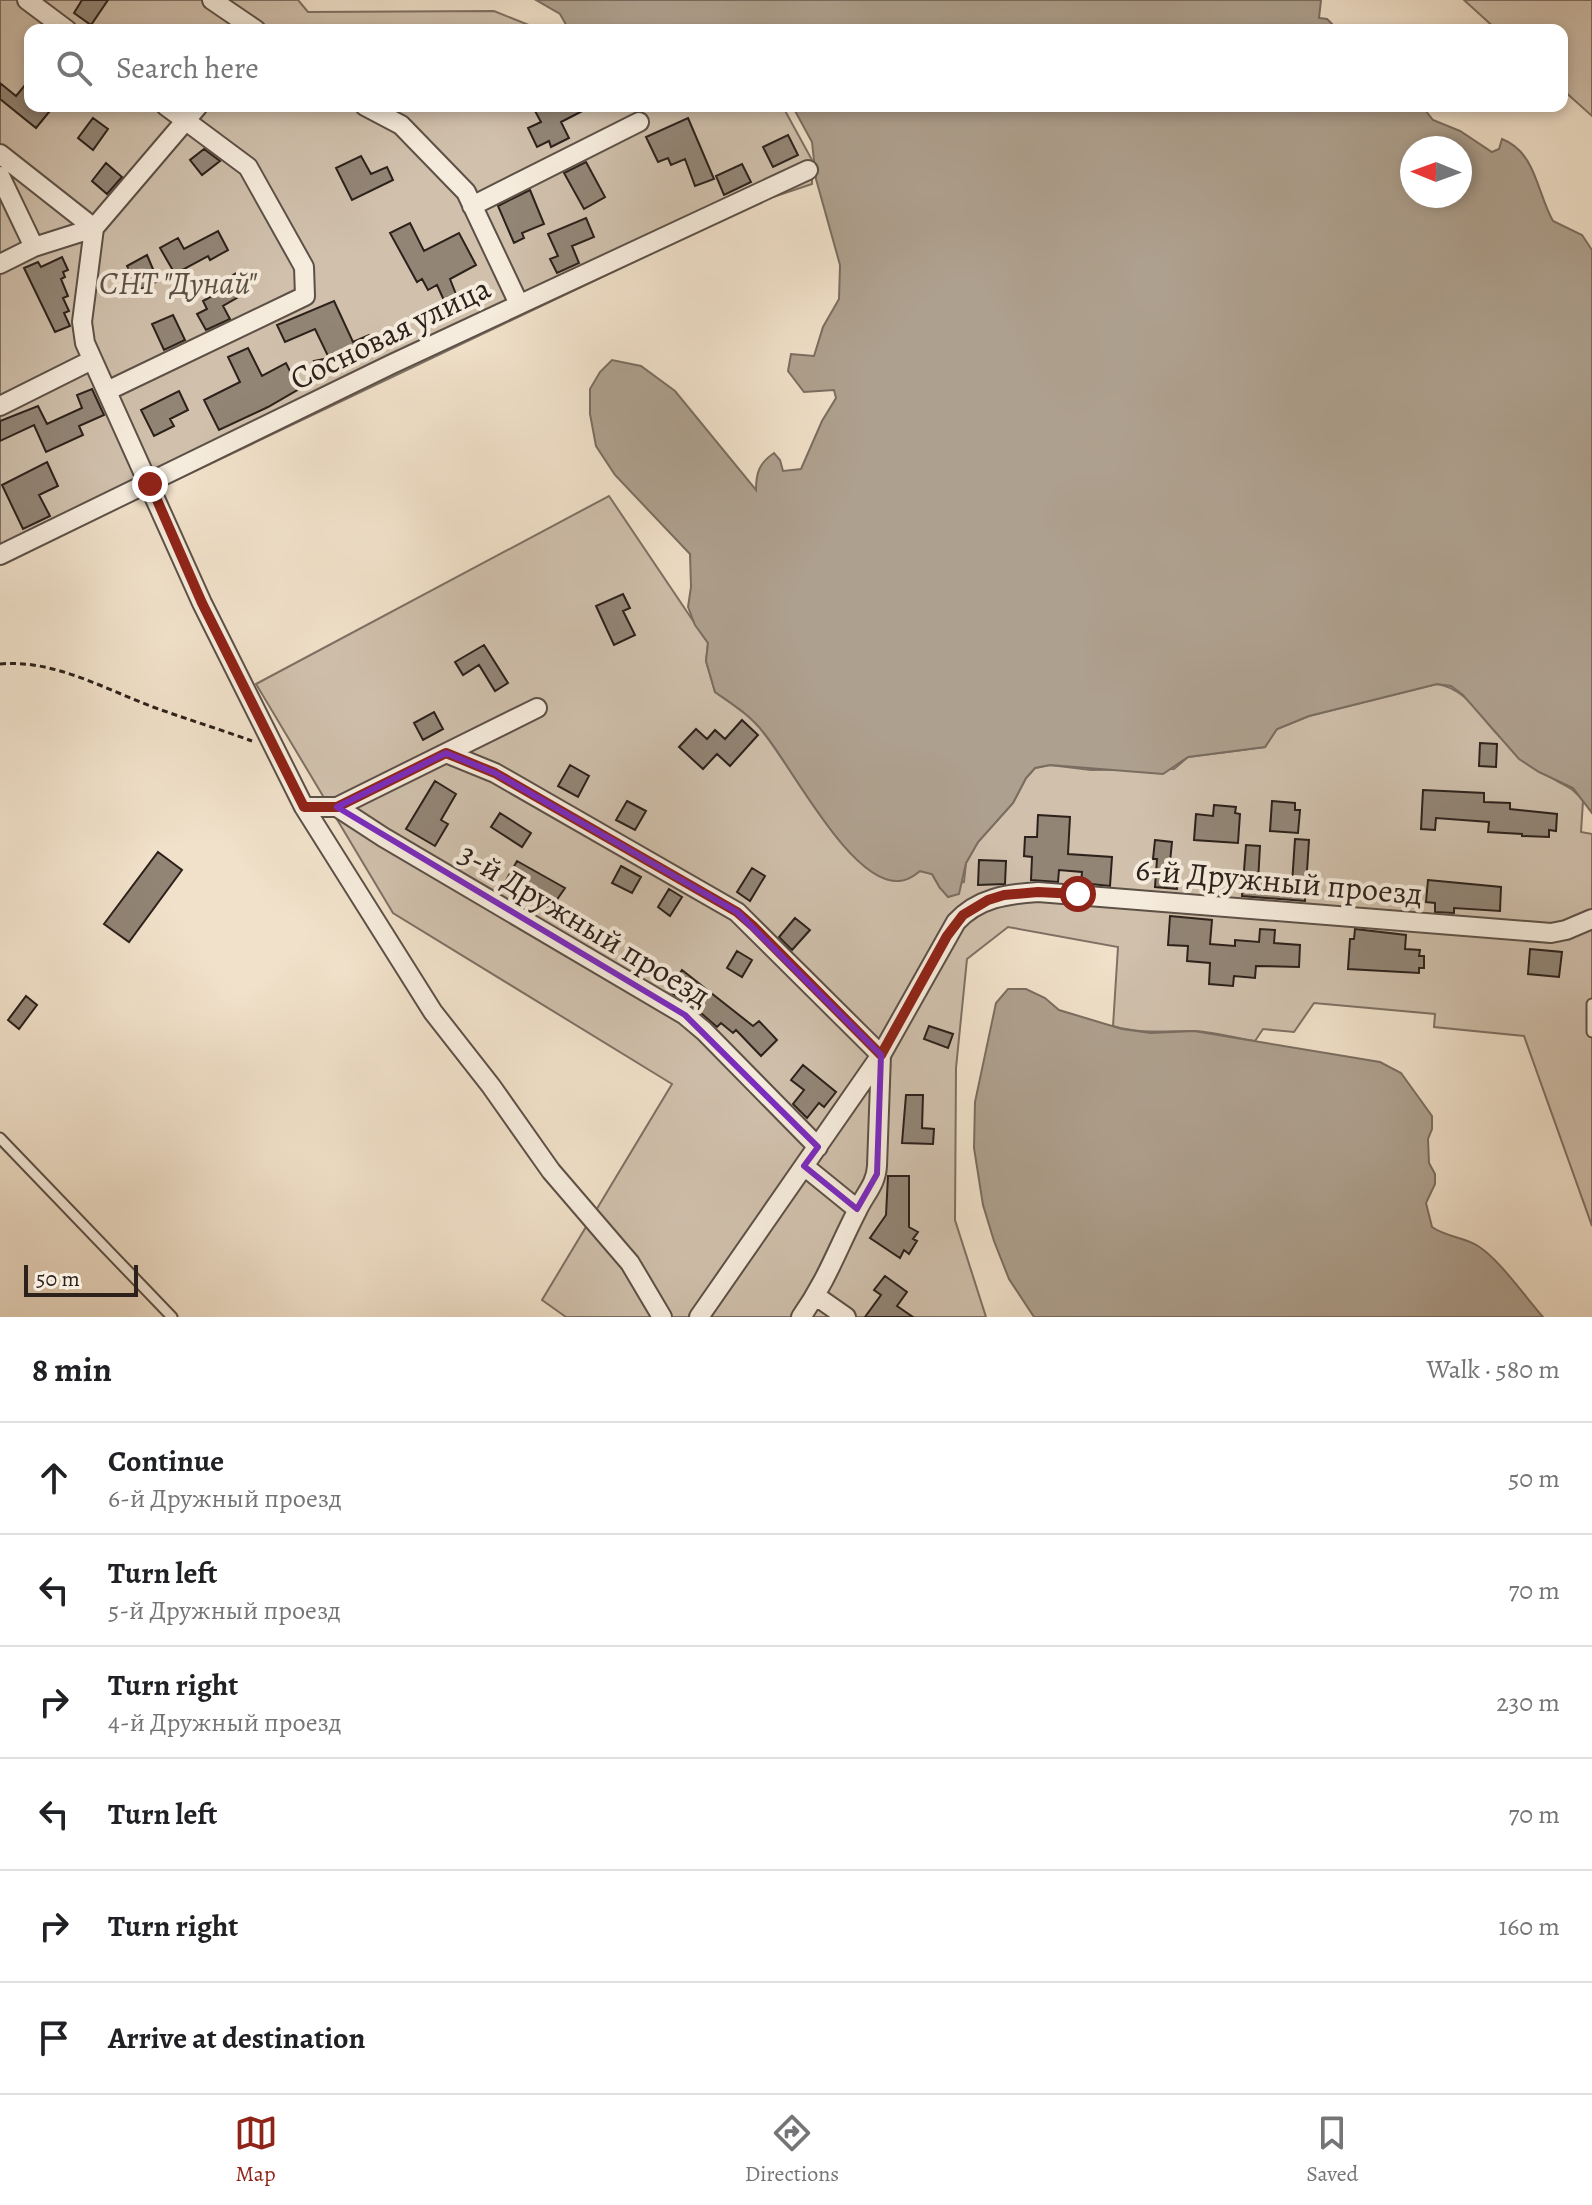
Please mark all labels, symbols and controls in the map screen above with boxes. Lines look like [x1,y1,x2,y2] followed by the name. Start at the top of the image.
[24,24,1568,112] search box
[52,46,96,90] icon: search
[116,48,259,88] text: Search here
[1400,136,1472,208] north arrow
[99,261,258,305] park label: СНТ "Дунай"
[283,265,498,400] street label: Сосновая улица
[132,466,168,502] route end
[451,831,719,1017] street label: 3-й Дружный проезд
[1134,847,1424,915] street label: 6-й Дружный проезд
[1060,876,1096,912] route start
[24,1261,138,1297] scale bar
[36,1264,80,1294] text: 50 m
[32,1346,112,1393] text: 8 min
[1427,1352,1560,1387] text: Walk · 580 m
[108,1441,224,1481] text: Continue
[32,1456,76,1500] icon: ahead
[1508,1461,1560,1496] text: 50 m
[108,1481,342,1516] text: 6-й Дружный проезд
[108,1553,217,1593] text: Turn left
[32,1568,76,1612] icon: left
[1508,1573,1560,1608] text: 70 m
[108,1593,341,1628] text: 5-й Дружный проезд
[108,1665,238,1705] text: Turn right
[32,1680,76,1724] icon: right
[1496,1685,1560,1720] text: 230 m
[108,1705,341,1740] text: 4-й Дружный проезд
[32,1792,76,1836] icon: left
[108,1794,217,1834] text: Turn left
[1508,1797,1560,1832] text: 70 m
[32,1904,76,1948] icon: right
[108,1906,238,1946] text: Turn right
[1498,1909,1560,1944] text: 160 m
[32,2016,76,2060] icon: arrive
[108,2018,365,2058] text: Arrive at destination
[234,2111,278,2189] tab: Map
[745,2111,839,2189] tab: Directions
[1306,2111,1358,2189] tab: Saved

